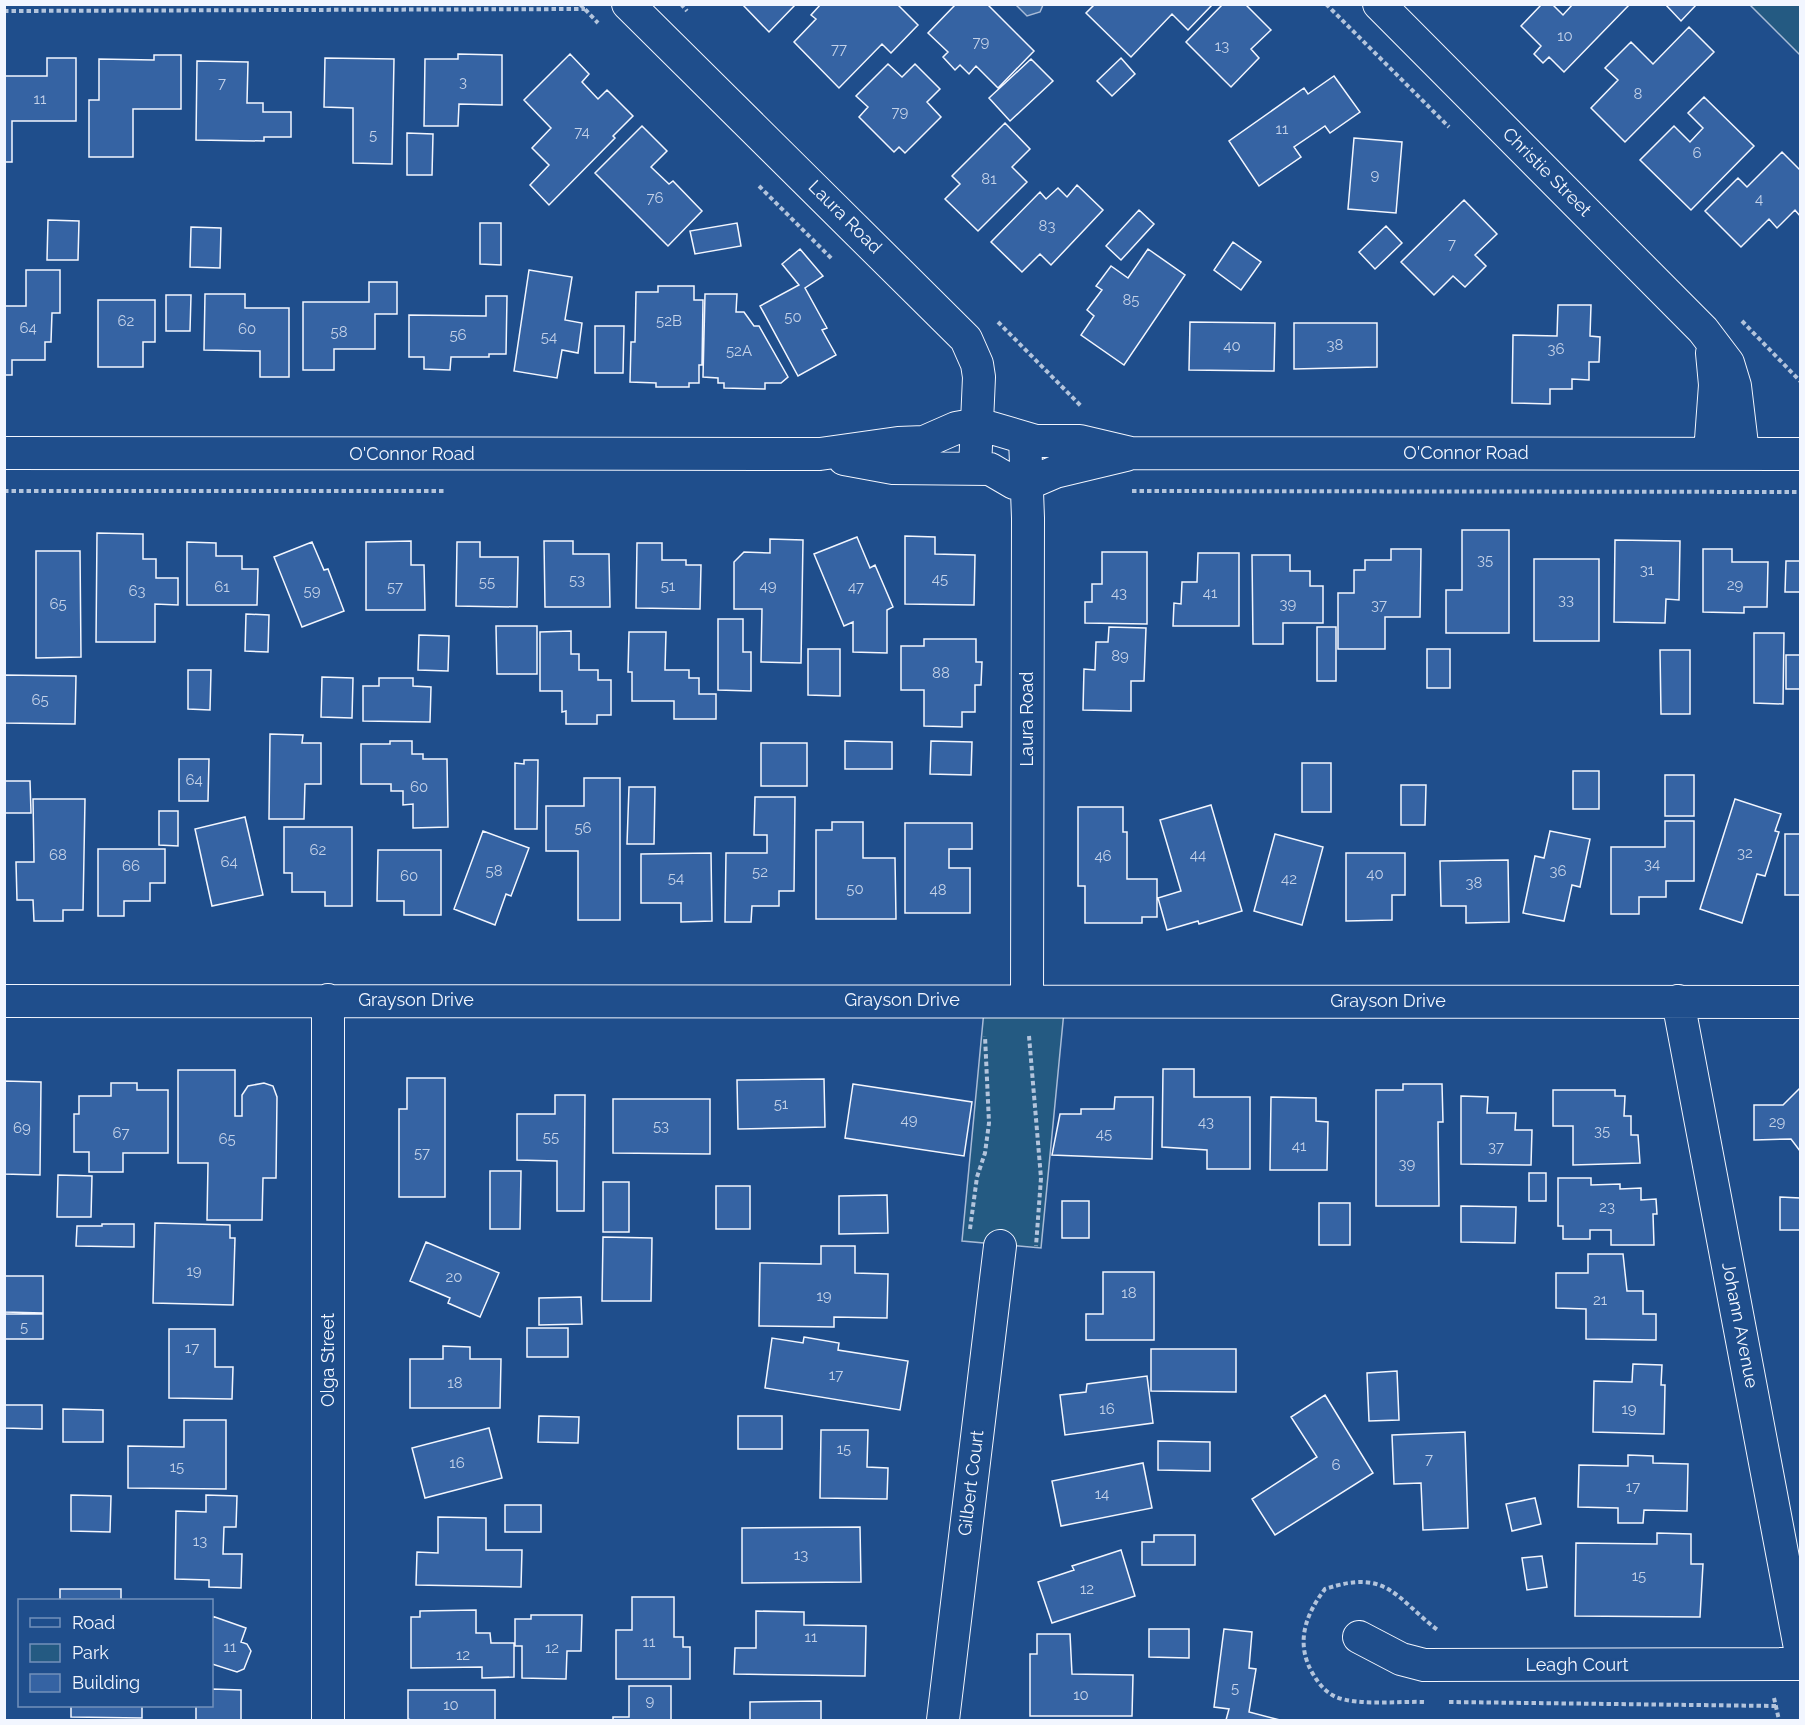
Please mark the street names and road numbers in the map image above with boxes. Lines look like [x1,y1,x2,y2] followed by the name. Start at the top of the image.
[1499,123,1596,220] street label: Christie Street
[804,176,886,258] street label: Laura Road
[1403,442,1529,463] street label: O'Connor Road
[349,443,475,464] street label: O'Connor Road
[1016,672,1037,766] street label: Laura Road
[358,989,474,1010] street label: Grayson Drive
[844,989,960,1010] street label: Grayson Drive
[1330,990,1446,1011] street label: Grayson Drive
[1718,1260,1763,1390] street label: Johann Avenue
[317,1313,338,1407] street label: Olga Street
[954,1429,987,1537] street label: Gilbert Court
[1526,1654,1628,1675] street label: Leagh Court

